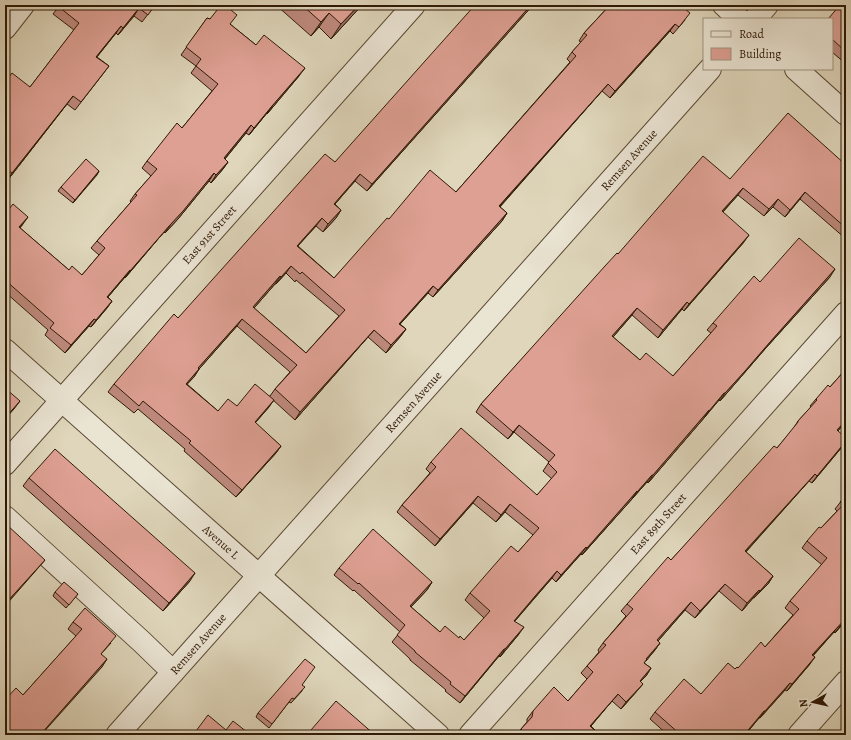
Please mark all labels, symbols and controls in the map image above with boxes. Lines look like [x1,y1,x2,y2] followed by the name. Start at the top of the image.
[703,18,833,70] legend
[739,26,765,42] text: Road
[739,46,781,62] text: Building
[597,126,661,194] street label: Remsen Avenue
[179,202,240,268] street label: East 91st Street
[382,368,445,436] street label: Remsen Avenue
[627,490,690,558] street label: East 89th Street
[198,521,244,563] street label: Avenue L
[166,610,230,678] street label: Remsen Avenue
[793,682,833,722] north arrow
[796,698,812,708] text: N

